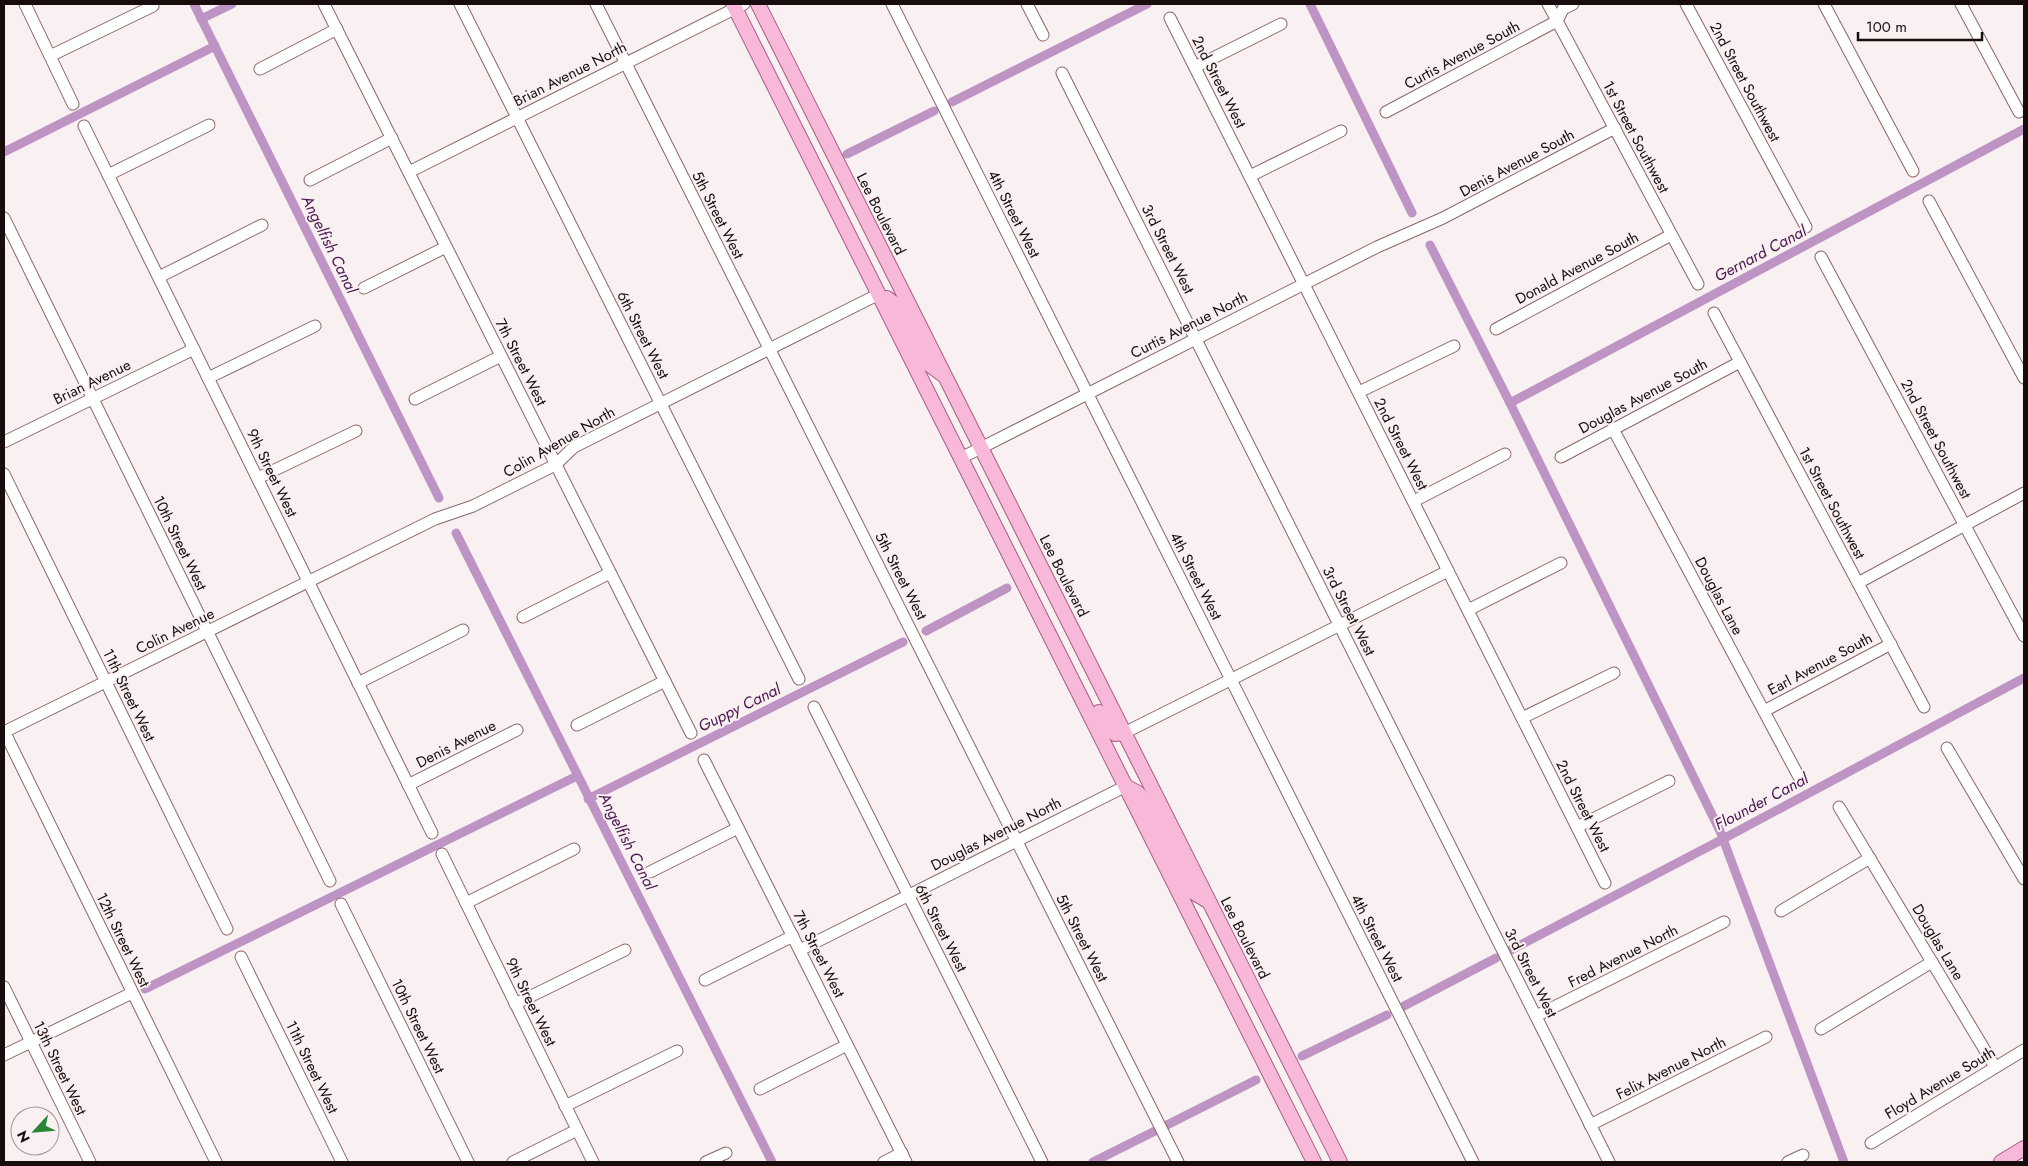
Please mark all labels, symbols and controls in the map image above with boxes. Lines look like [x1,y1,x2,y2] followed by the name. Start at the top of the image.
[1858,10,1982,42] scale bar
[1400,15,1524,95] street label: Curtis Avenue South
[1866,16,1907,38] text: 100 m
[1704,18,1786,146] street label: 2nd Street Southwest
[1186,32,1252,132] street label: 2nd Street West
[509,36,631,112] street label: Brian Avenue North
[1597,77,1675,197] street label: 1st Street Southwest
[1456,123,1578,203] street label: Denis Avenue South
[982,166,1046,262] street label: 4th Street West
[686,167,750,263] street label: 5th Street West
[851,169,911,259] street label: Lee Boulevard
[295,190,364,298] water label: Angelfish Canal
[1136,200,1200,298] street label: 3rd Street West
[1710,219,1812,287] water label: Gernard Canal
[1511,226,1643,310] street label: Donald Avenue South
[1127,286,1251,364] street label: Curtis Avenue North
[611,287,675,383] street label: 6th Street West
[490,315,553,410] street label: 7th Street West
[1575,353,1711,439] street label: Douglas Avenue South
[50,354,135,410] street label: Brian Avenue
[1895,375,1977,503] street label: 2nd Street Southwest
[1368,394,1434,494] street label: 2nd Street West
[499,401,619,483] street label: Colin Avenue North
[241,425,303,521] street label: 9th Street West
[1793,443,1871,563] street label: 1st Street Southwest
[148,492,213,594] street label: 10th Street West
[869,528,933,624] street label: 5th Street West
[1164,528,1228,624] street label: 4th Street West
[1034,531,1094,621] street label: Lee Boulevard
[1689,553,1749,639] street label: Douglas Lane
[1317,562,1381,660] street label: 3rd Street West
[132,602,218,660] street label: Colin Avenue
[1764,627,1876,701] street label: Earl Avenue South
[97,645,161,745] street label: 11th Street West
[694,677,786,737] water label: Guppy Canal
[412,714,500,774] street label: Denis Avenue
[1550,756,1616,856] street label: 2nd Street West
[1710,766,1813,836] water label: Flounder Canal
[593,788,663,895] water label: Angelfish Canal
[927,792,1065,876] street label: Douglas Avenue North
[909,880,973,976] street label: 6th Street West
[91,889,156,991] street label: 12th Street West
[1050,890,1114,986] street label: 5th Street West
[1345,890,1409,986] street label: 4th Street West
[1215,893,1275,983] street label: Lee Boulevard
[1907,900,1970,985] street label: Douglas Lane
[788,907,851,1002] street label: 7th Street West
[1564,919,1682,993] street label: Fred Avenue North
[1499,924,1563,1022] street label: 3rd Street West
[500,954,562,1050] street label: 9th Street West
[386,975,451,1077] street label: 10th Street West
[28,1017,92,1119] street label: 13th Street West
[280,1017,344,1117] street label: 11th Street West
[1612,1031,1730,1105] street label: Felix Avenue North
[1881,1041,1999,1125] street label: Floyd Avenue South
[10,1106,60,1156] north arrow
[12,1127,35,1146] text: N

